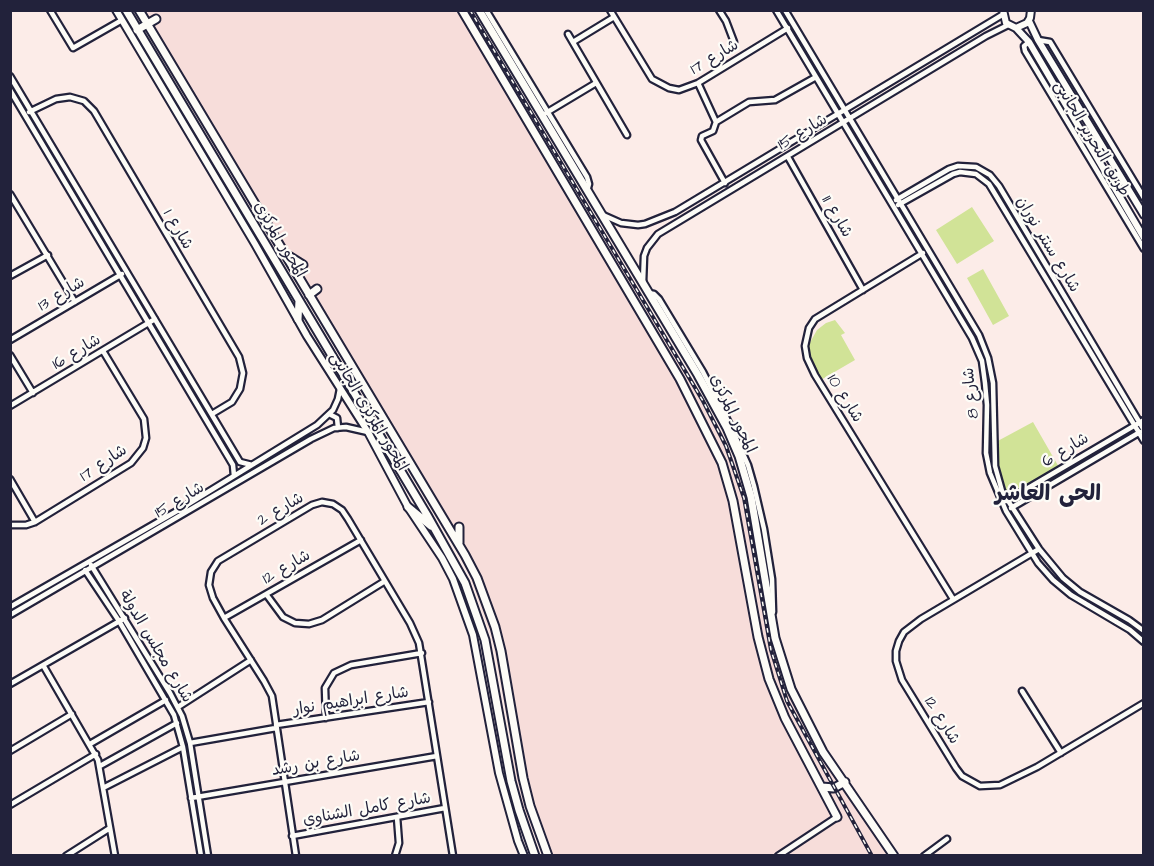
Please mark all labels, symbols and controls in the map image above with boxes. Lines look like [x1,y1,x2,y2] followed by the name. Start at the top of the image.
[687,36,743,80] street label: شارع 17
[1049,78,1133,200] street label: طريق التحرير الجانبى
[775,111,831,155] street label: شارع 15
[816,193,856,241] street label: شارع 11
[1011,194,1083,296] street label: شارع سنتر نوران
[249,198,309,282] street label: المحور المركزى
[158,207,196,253] street label: شارع 1
[35,274,89,316] street label: شارع 13
[49,331,105,375] street label: شارع 16
[325,349,411,475] street label: المحور المركزى الجانبى
[960,366,984,420] street label: شارع 8
[705,371,759,457] street label: المحور المركزى
[822,371,866,427] street label: شارع 10
[1039,430,1093,472] street label: شارع 6
[77,441,131,487] street label: شارع 17
[152,479,208,523] street label: شارع 15
[995,482,1101,508] district label: الحى العاشر
[254,489,308,531] street label: شارع 2
[260,547,314,589] street label: شارع 12
[114,587,196,707] street label: شارع مجلس الدولة
[292,683,410,721] street label: شارع ابراهيم نوار
[919,694,963,748] street label: شارع 12
[270,747,362,781] street label: شارع بن رشد
[301,789,433,831] street label: شارع كامل الشناوي

